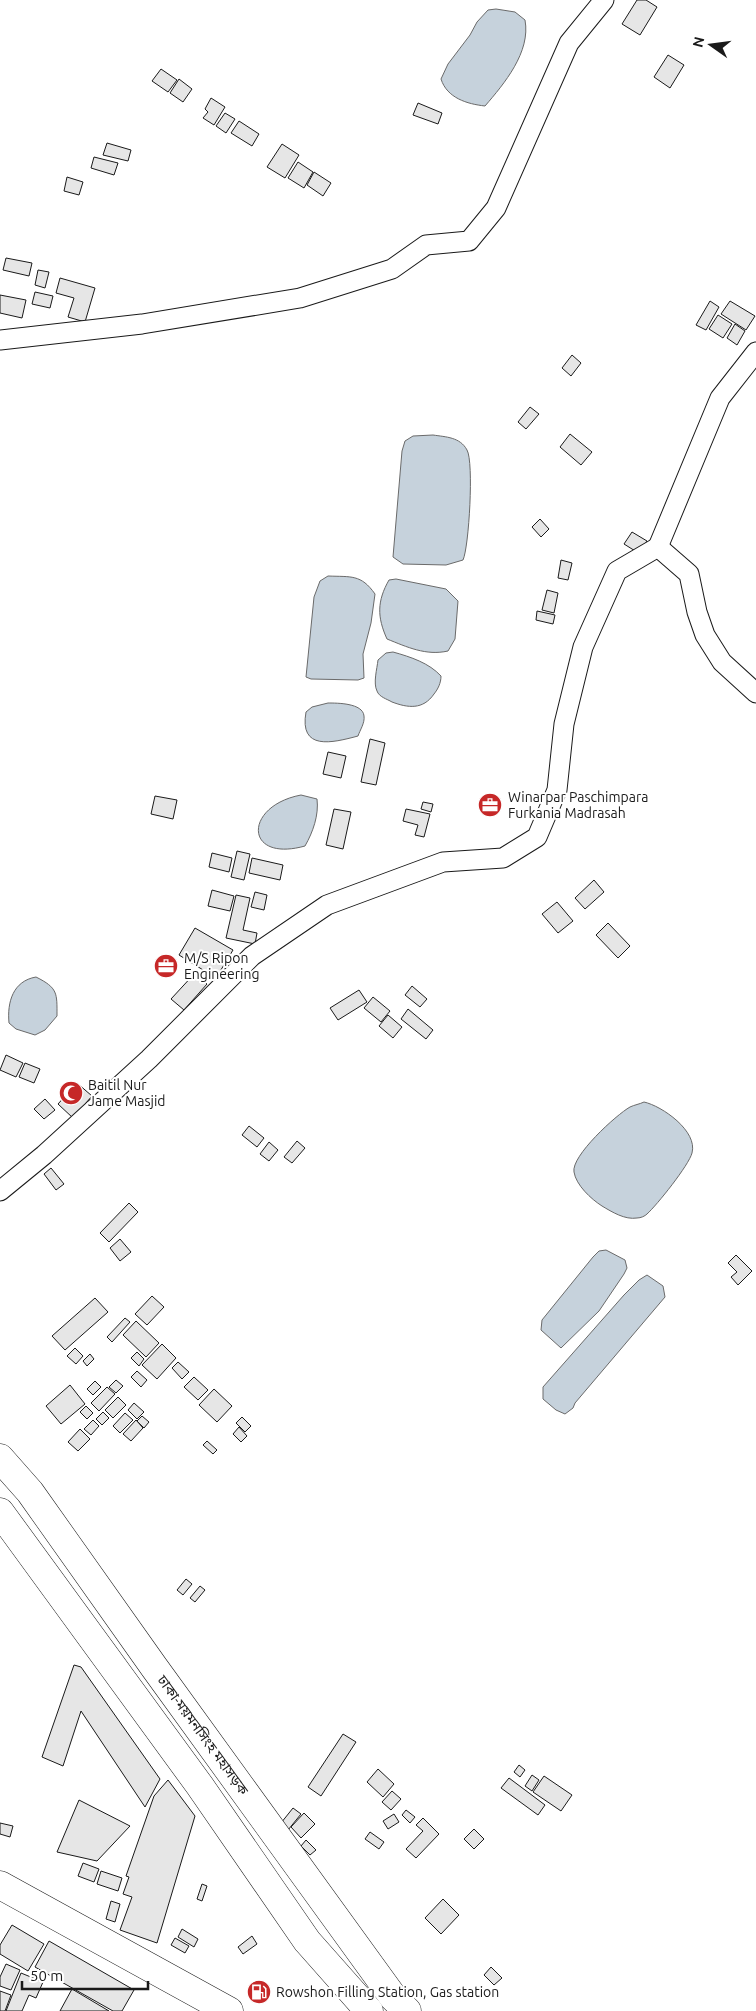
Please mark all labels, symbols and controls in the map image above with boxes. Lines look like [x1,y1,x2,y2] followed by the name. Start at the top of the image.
[686,20,736,70] north arrow
[689,35,707,49] text: N
[508,789,648,821] place label: Winarpar Paschimpara Furkania Madrasah
[477,792,503,818] office icon: Winarpar Paschimpara Furkania Madrasah
[184,950,260,982] place label: M/S Ripon Engineering
[153,953,179,979] office icon: M/S Ripon Engineering
[88,1077,166,1109] place label: Baitil Nur Jame Masjid
[58,1080,84,1106] mosque icon: Baitil Nur Jame Masjid
[154,1671,252,1798] street label: ঢাকা-ময়মনসিংহ মহাসড়ক
[22,1958,149,1990] scale bar
[30,1967,63,1984] text: 50 m
[246,1979,272,2005] fuel station icon: Rowshon Filling Station, Gas station
[276,1984,499,2000] place label: Rowshon Filling Station, Gas station

